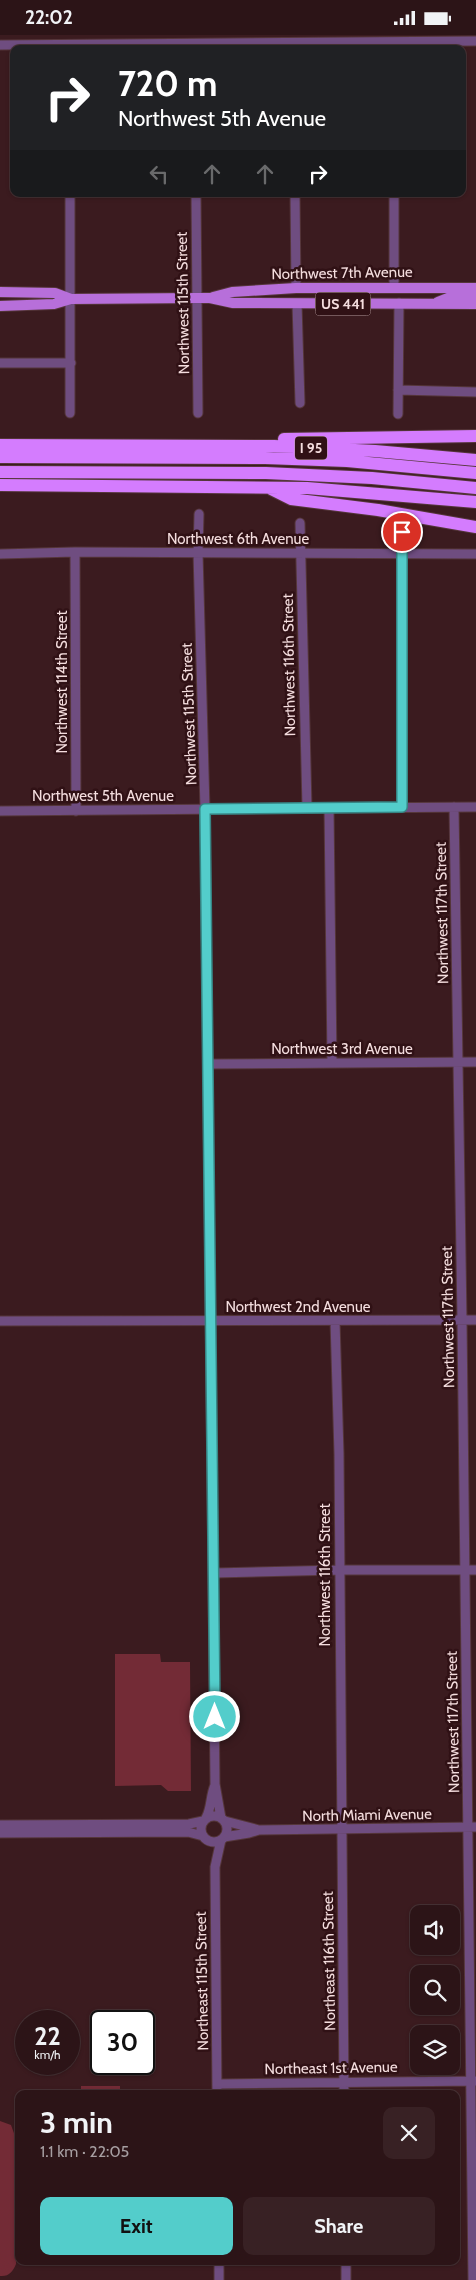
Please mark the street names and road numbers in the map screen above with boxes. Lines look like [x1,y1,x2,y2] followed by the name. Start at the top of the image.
[173,232,193,374] street label: Northwest 115th Street
[271,263,413,283] street label: Northwest 7th Avenue
[316,293,370,315] road number: US 441
[295,437,327,459] road number: I 95
[167,530,309,548] street label: Northwest 6th Avenue
[279,593,299,737] street label: Northwest 116th Street
[53,610,71,754] street label: Northwest 114th Street
[178,642,200,786] street label: Northwest 115th Street
[32,787,174,805] street label: Northwest 5th Avenue
[432,842,452,984] street label: Northwest 117th Street
[271,1040,413,1058] street label: Northwest 3rd Avenue
[438,1246,458,1388] street label: Northwest 117th Street
[225,1298,371,1316] street label: Northwest 2nd Avenue
[316,1504,334,1646] street label: Northwest 116th Street
[443,1651,463,1793] street label: Northwest 117th Street
[302,1805,432,1825] street label: North Miami Avenue
[319,1891,339,2031] street label: Northeast 116th Street
[192,1911,212,2051] street label: Northeast 115th Street
[264,2058,398,2078] street label: Northeast 1st Avenue

